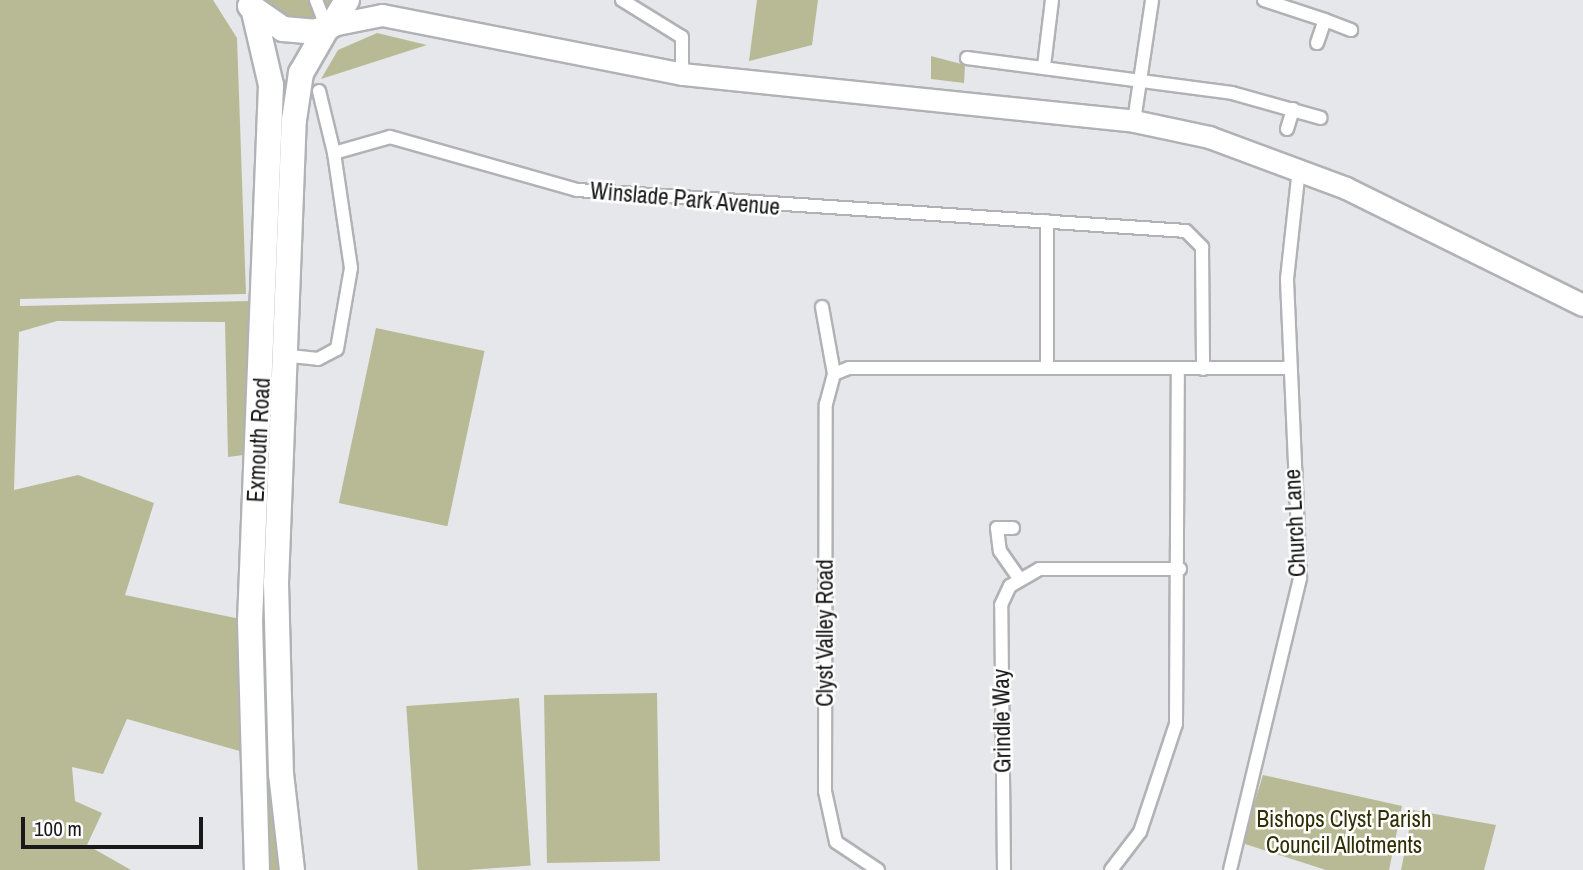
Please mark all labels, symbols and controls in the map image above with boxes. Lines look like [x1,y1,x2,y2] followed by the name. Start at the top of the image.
[588,177,782,221] street label: Winslade Park Avenue
[242,377,276,503] street label: Exmouth Road
[1278,468,1312,578] street label: Church Lane
[811,559,839,707] street label: Clyst Valley Road
[987,669,1017,773] street label: Grindle Way
[24,804,206,848] scale bar
[1256,805,1432,859] park label: Bishops Clyst Parish Council Allotments
[34,814,82,843] text: 100 m

